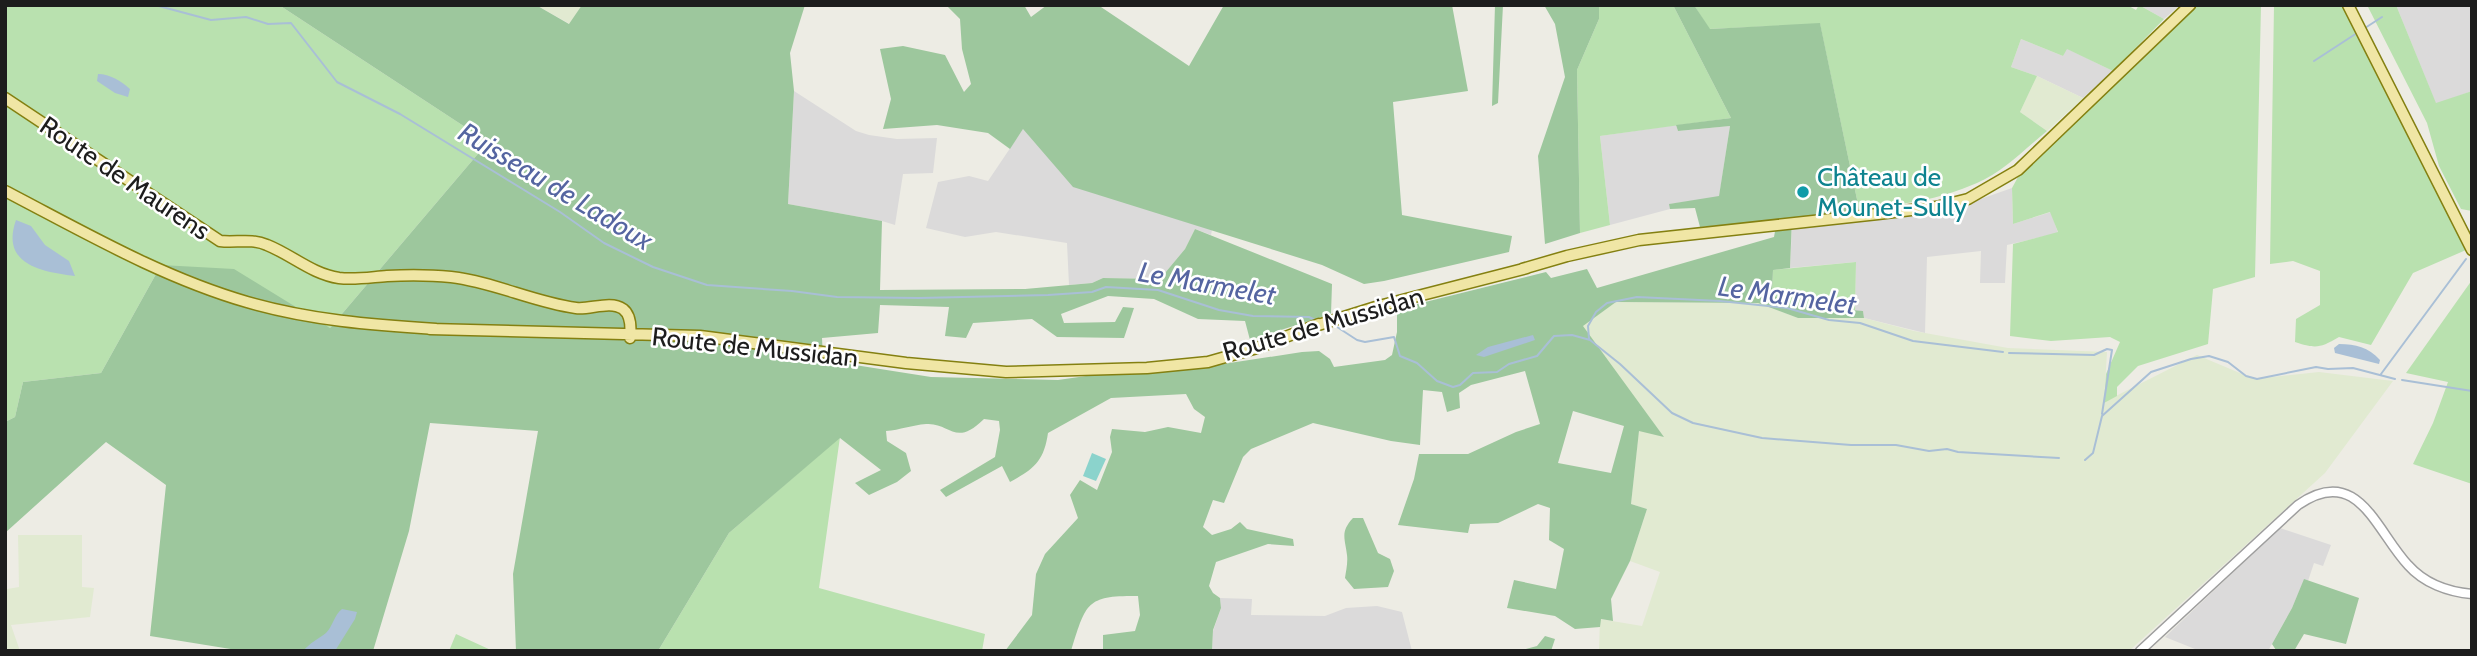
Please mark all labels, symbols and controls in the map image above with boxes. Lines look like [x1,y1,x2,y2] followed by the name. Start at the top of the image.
[34,109,216,247] street label: Route de Maurens
[453,115,660,258] water label: Ruisseau de Ladoux
[1817,161,1967,223] place label: Château de Mounet-Sully
[1795,184,1811,200] marker: Château de Mounet-Sully
[1136,254,1279,312] water label: Le Marmelet
[1716,269,1859,322] water label: Le Marmelet
[1219,280,1427,368] street label: Route de Mussidan
[650,320,860,374] street label: Route de Mussidan

